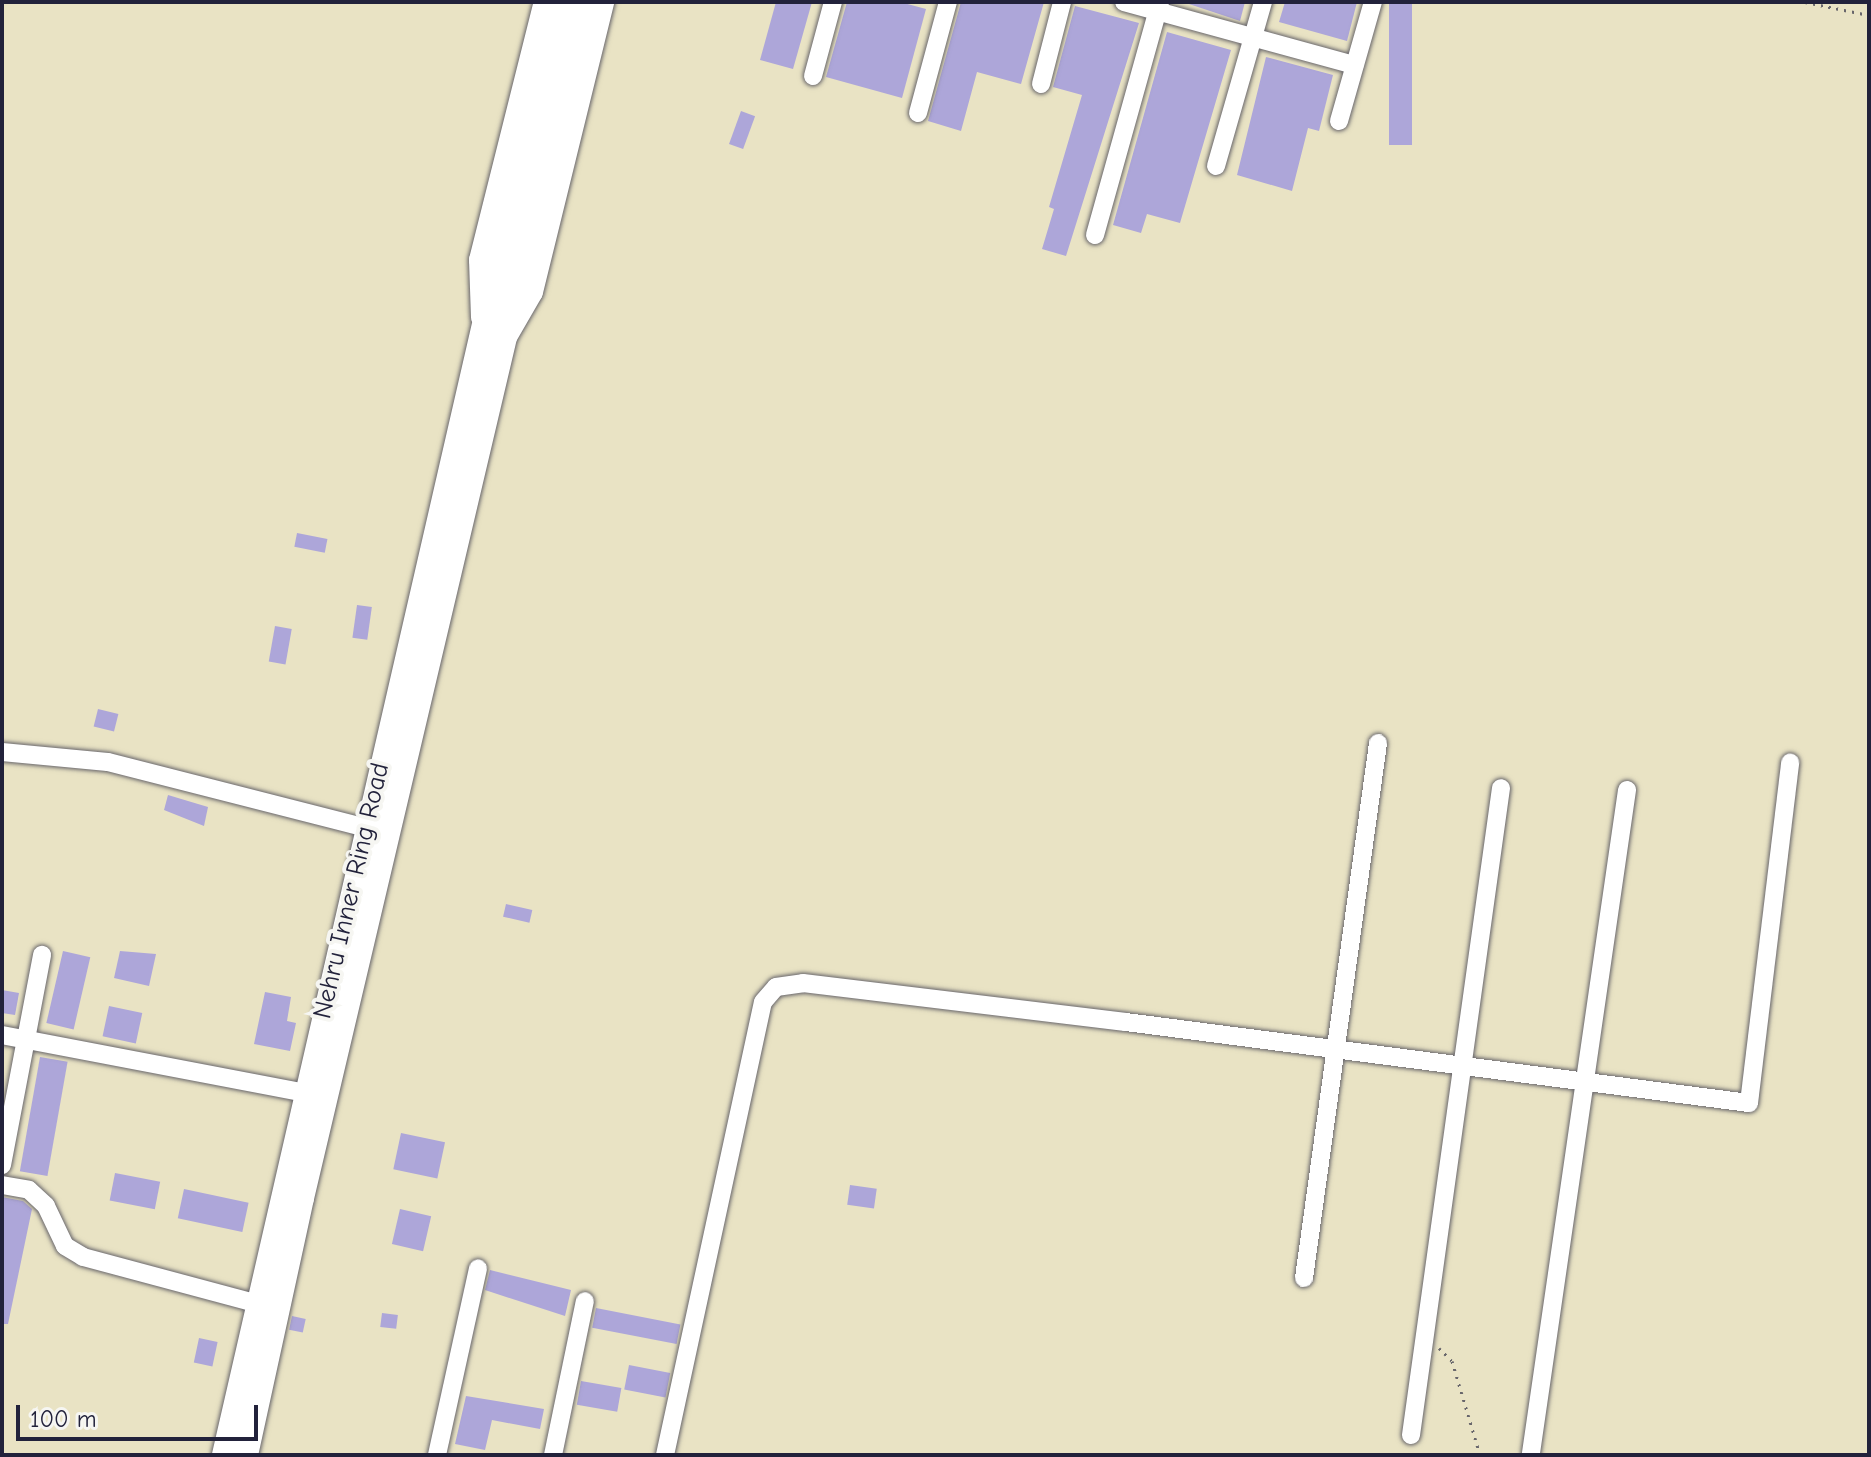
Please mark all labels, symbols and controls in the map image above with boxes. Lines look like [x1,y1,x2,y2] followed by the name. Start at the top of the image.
[307,760,397,1022] street label: Nehru Inner Ring Road
[20,1389,262,1439] scale bar
[30,1405,97,1433] text: 100 m

